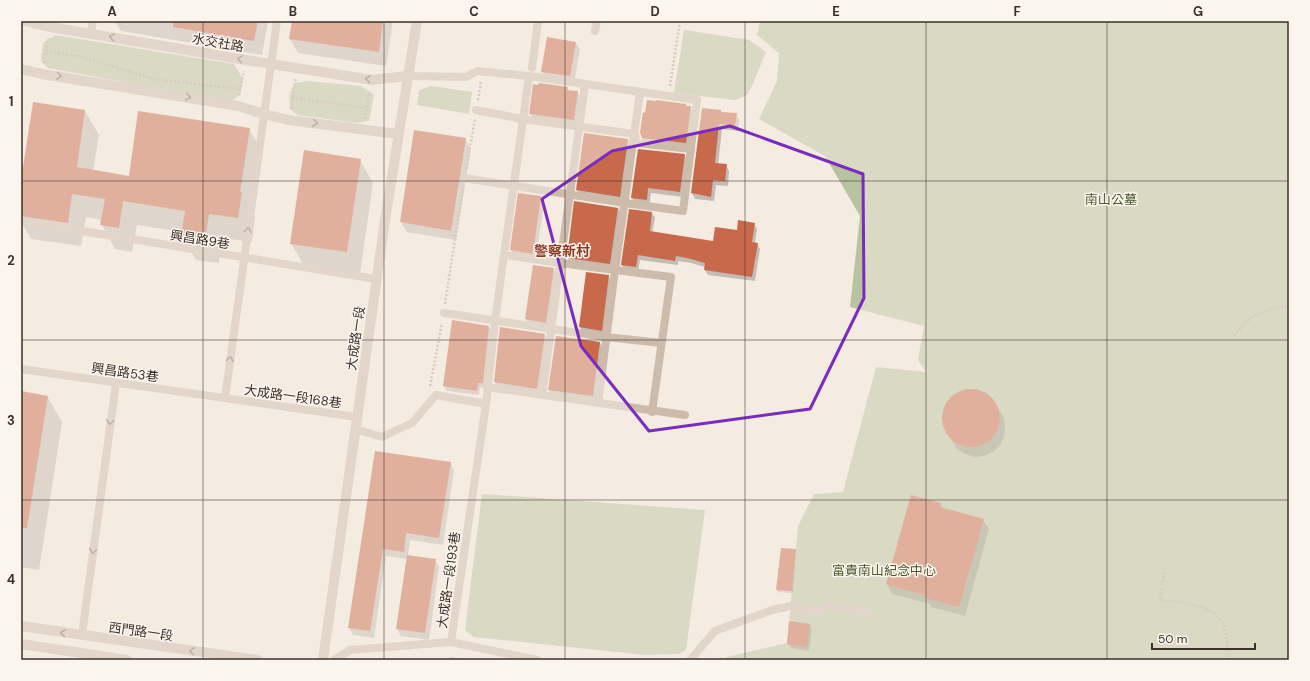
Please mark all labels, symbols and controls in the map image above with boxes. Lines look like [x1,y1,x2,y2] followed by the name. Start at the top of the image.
[107,3,117,20] text: A
[289,3,297,20] text: B
[469,3,479,20] text: C
[650,3,660,20] text: D
[832,3,840,20] text: E
[1013,3,1021,20] text: F
[1193,3,1203,20] text: G
[191,30,245,55] street label: 水交社路
[109,33,115,42] one-way arrow
[237,55,243,64] one-way arrow
[56,72,62,80] one-way arrow
[365,74,372,83] one-way arrow
[185,92,191,101] one-way arrow
[9,93,13,110] text: 1
[312,118,318,127] one-way arrow
[1085,191,1137,208] park label: 南山公墓
[169,226,231,253] street label: 興昌路9巷
[243,227,252,233] one-way arrow
[534,242,590,260] district label: 警察新村
[7,252,15,269] text: 2
[343,305,368,371] street label: 大成路一段
[225,356,234,362] one-way arrow
[90,359,160,386] street label: 興昌路53巷
[243,381,343,412] street label: 大成路一段168巷
[7,412,15,429] text: 3
[106,419,115,425] one-way arrow
[433,531,464,630] street label: 大成路一段193巷
[89,548,98,554] one-way arrow
[832,562,936,579] park label: 富貴南山紀念中心
[7,571,15,588] text: 4
[108,619,174,644] street label: 西門路一段
[1152,625,1255,651] scale bar
[60,629,66,638] one-way arrow
[1158,631,1187,647] text: 50 m
[189,647,195,656] one-way arrow

